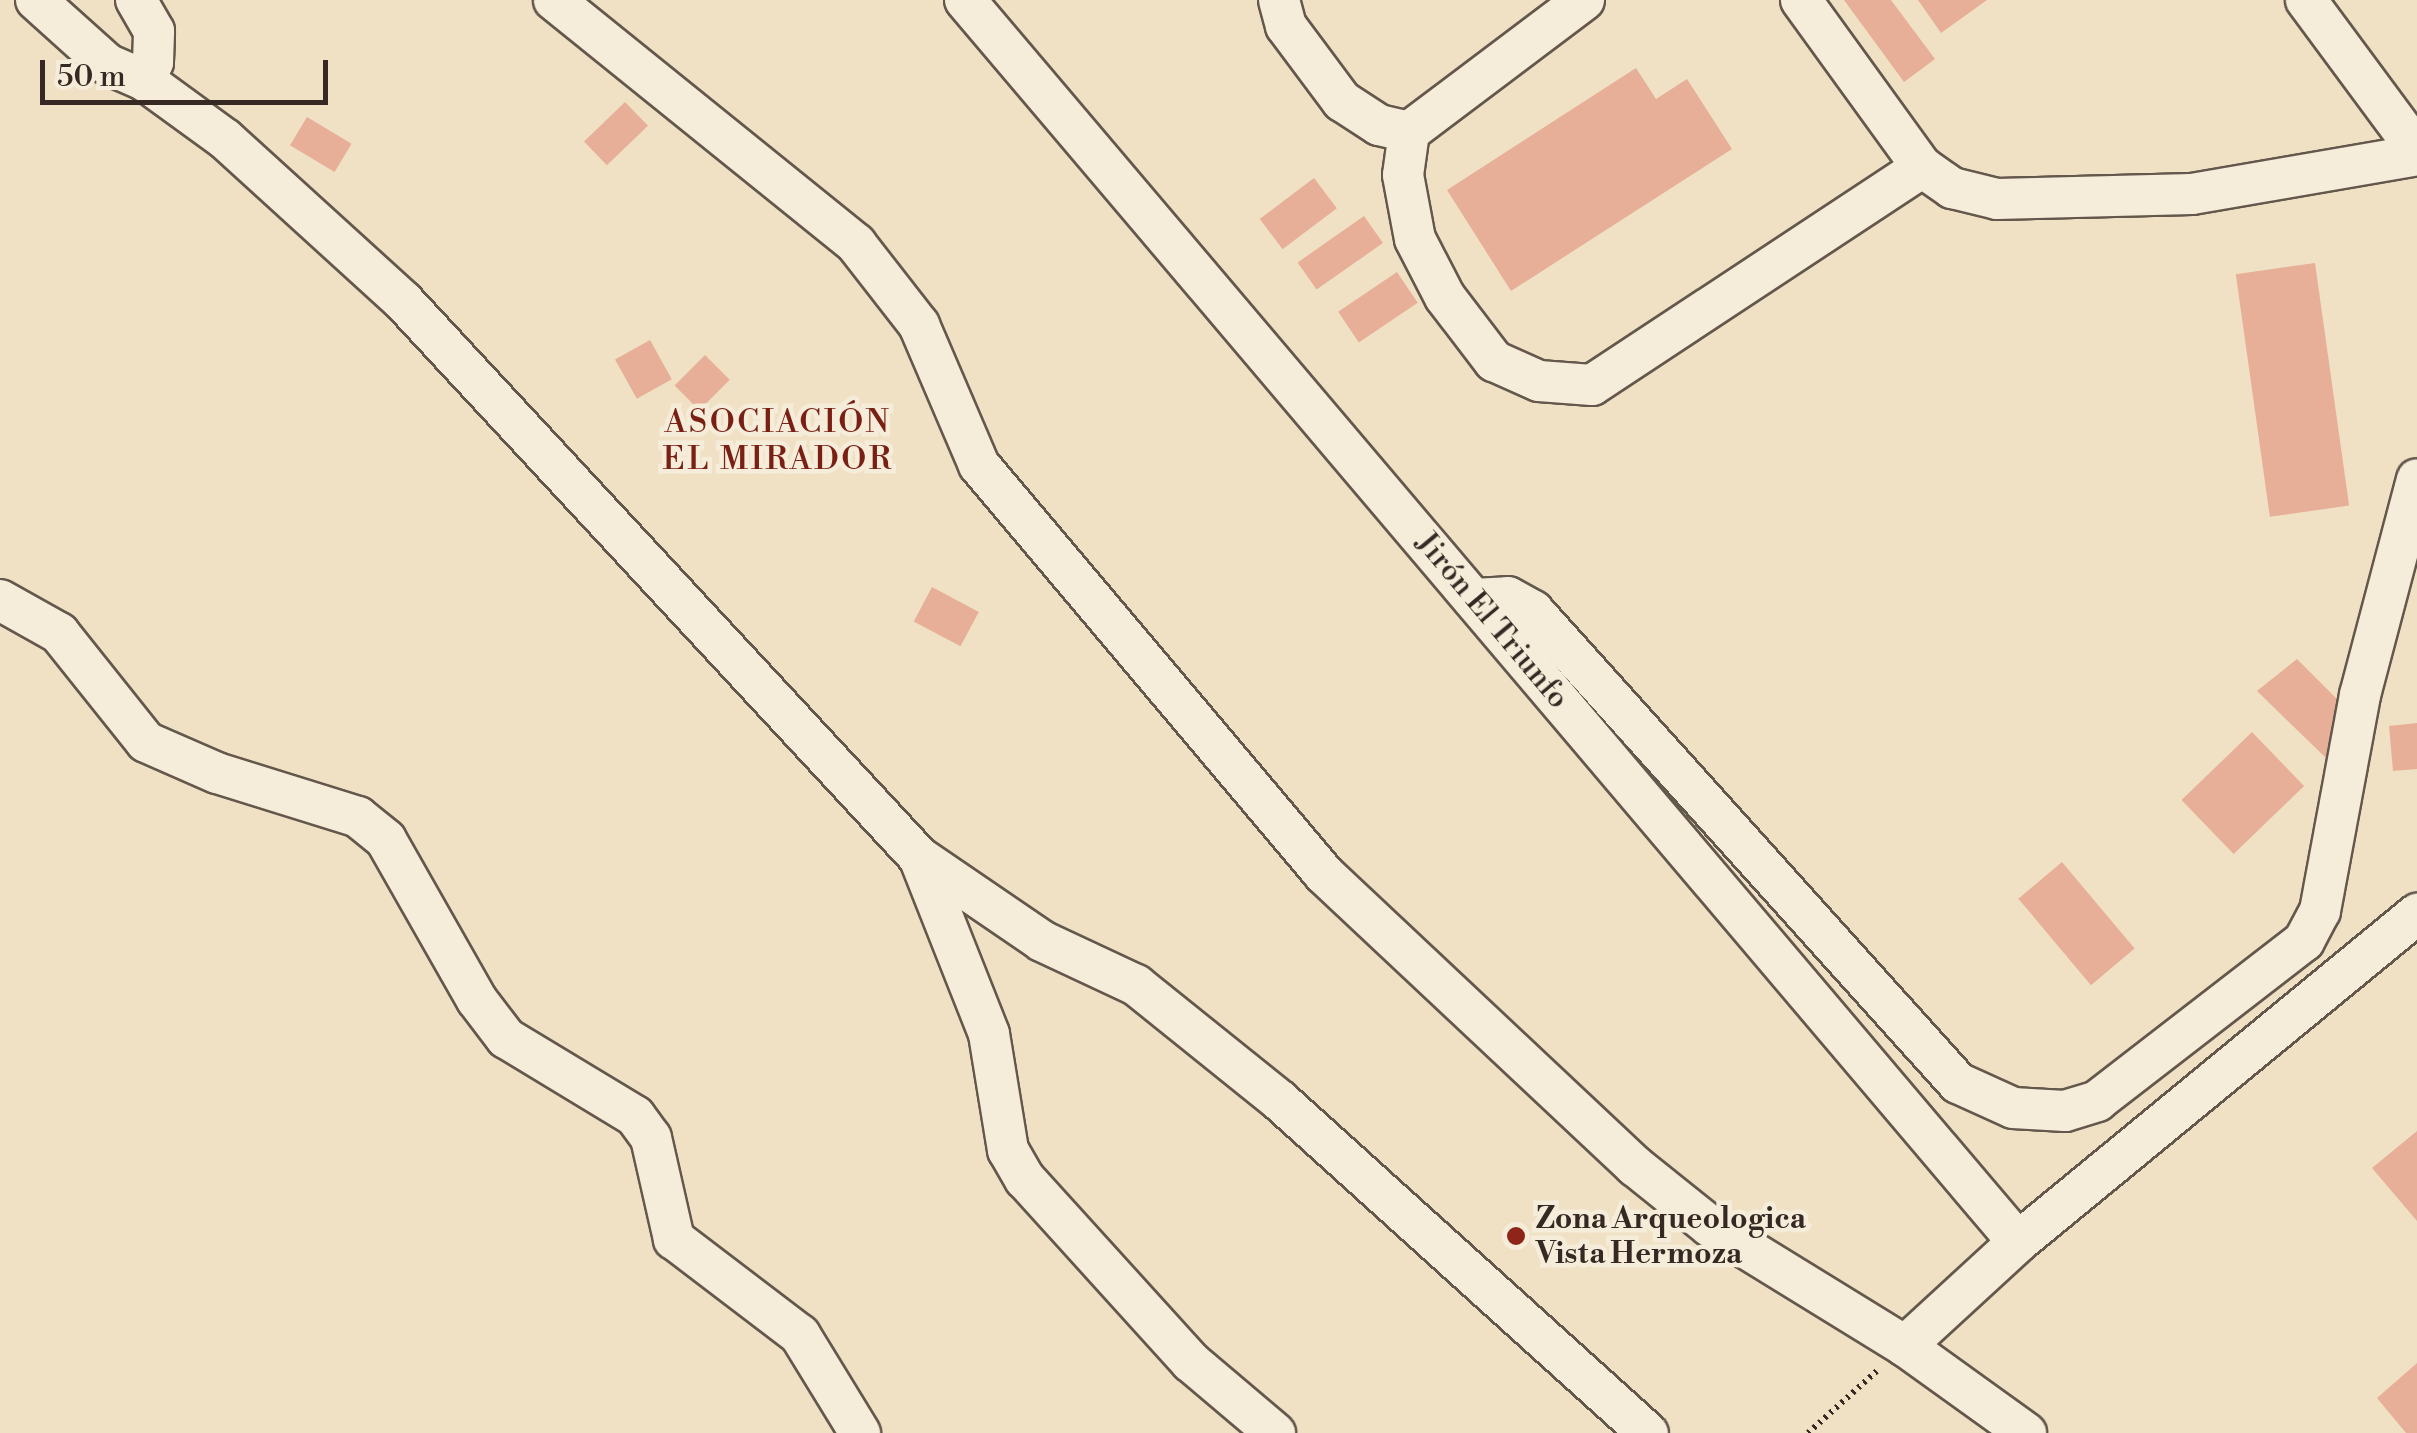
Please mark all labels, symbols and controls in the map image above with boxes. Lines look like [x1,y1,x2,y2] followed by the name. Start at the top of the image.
[45,40,332,102] scale bar
[57,58,126,96] text: 50 m
[663,404,893,479] district label: ASOCIACIÓN EL MIRADOR
[1408,526,1576,716] street label: Jirón El Triunfo
[1536,1201,1806,1272] place label: Zona Arqueologica Vista Hermoza
[1505,1225,1527,1247] marker: Zona Arqueologica Vista Hermoza

